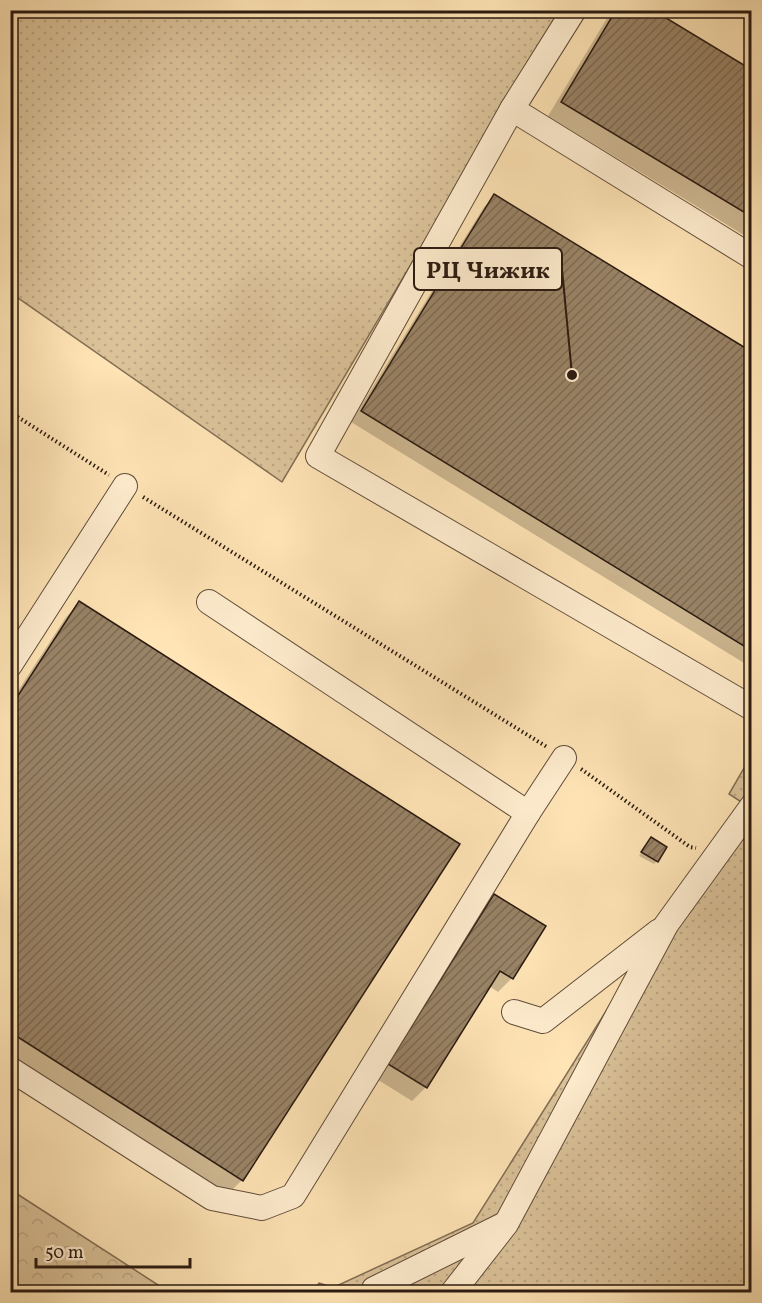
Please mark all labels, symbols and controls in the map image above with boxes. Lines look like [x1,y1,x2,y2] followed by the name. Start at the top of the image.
[414,248,562,290] callout: РЦ Чижик
[426,255,550,289] text: РЦ Чижик
[36,1231,190,1269] scale bar
[45,1241,84,1266] text: 50 m

